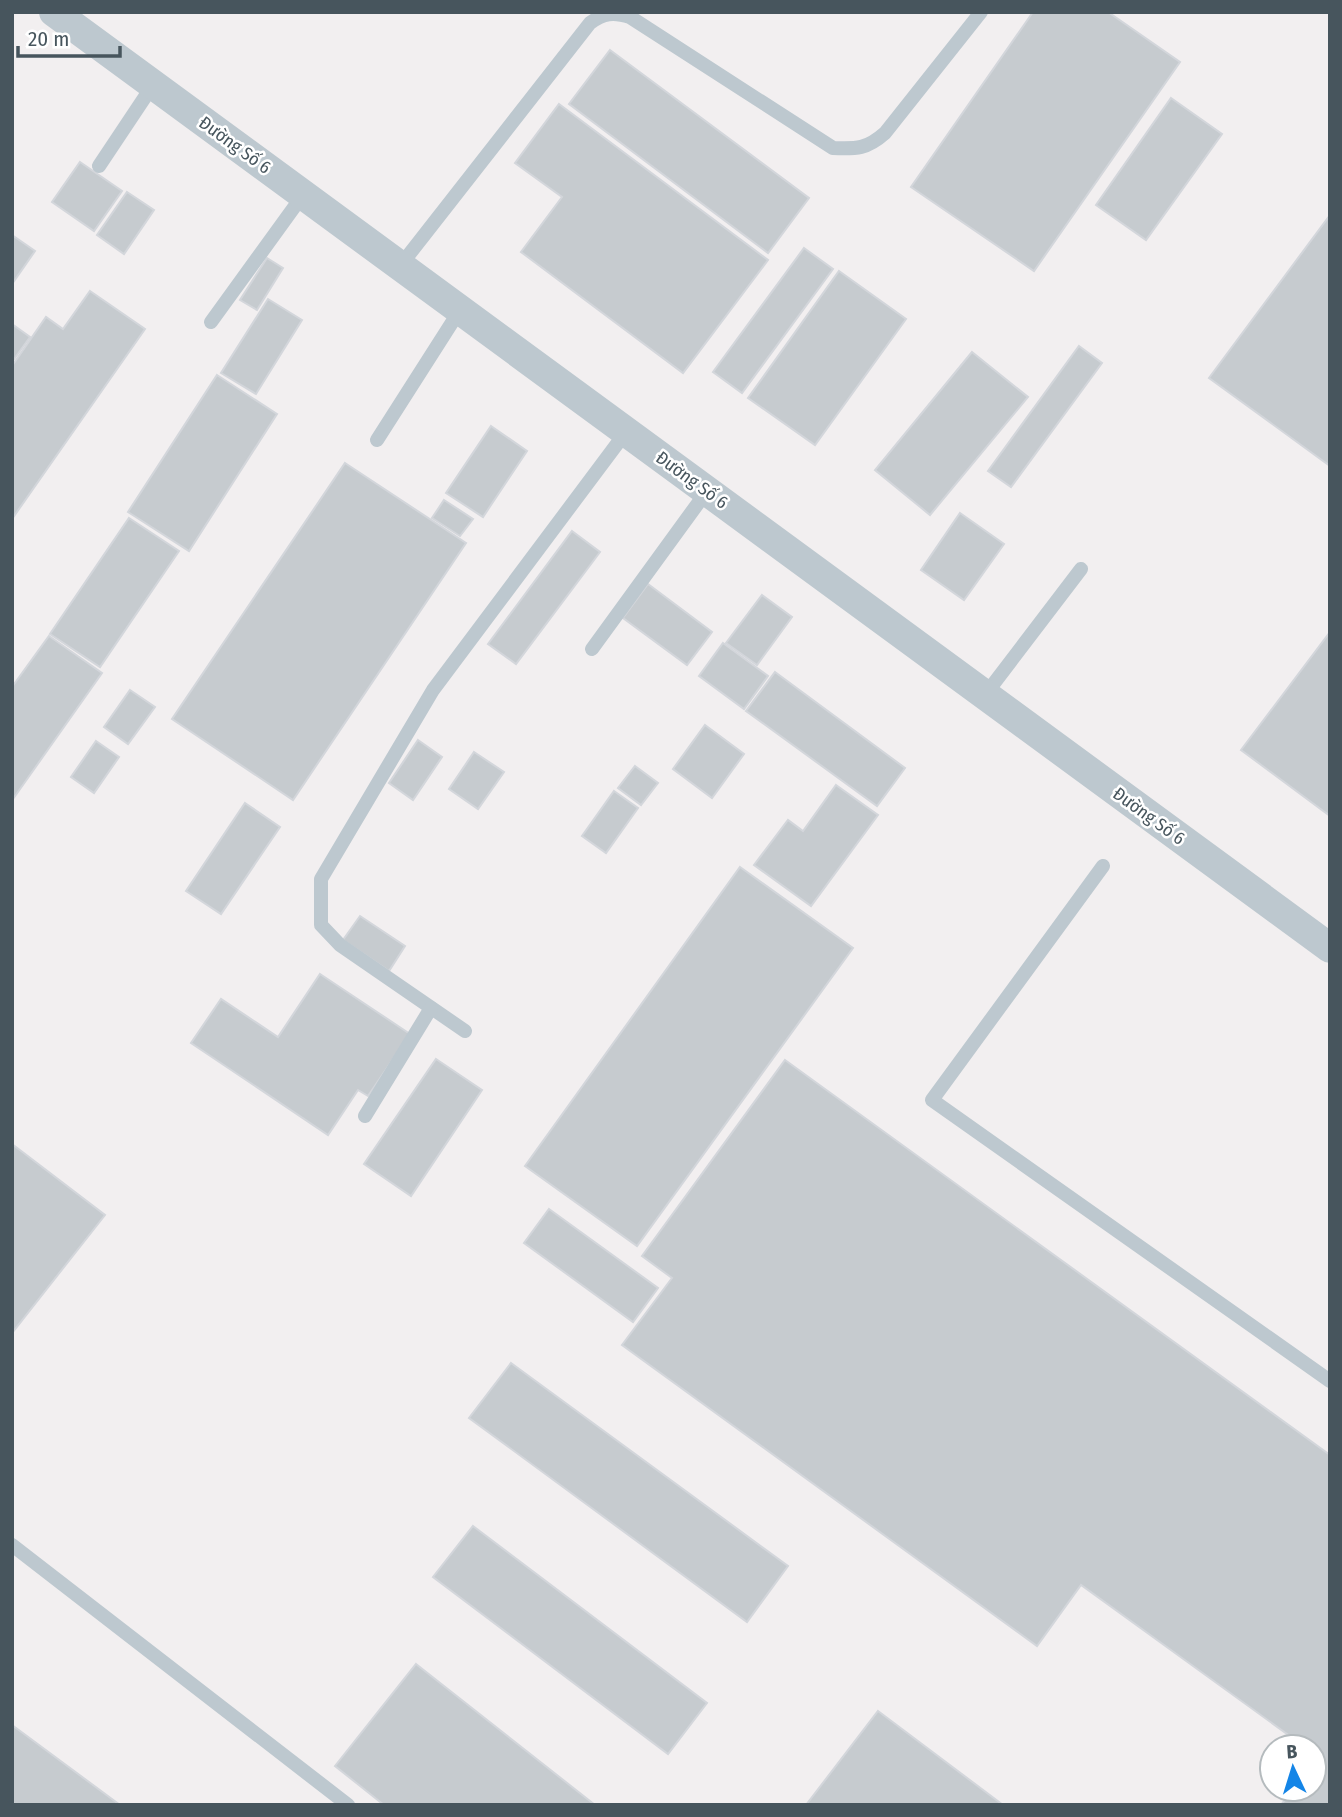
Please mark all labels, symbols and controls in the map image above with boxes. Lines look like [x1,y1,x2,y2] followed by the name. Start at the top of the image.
[18,14,119,58] scale bar
[28,26,69,52] text: 20 m
[195,111,275,179] street label: Đường Số 6
[652,446,732,514] street label: Đường Số 6
[1109,782,1189,850] street label: Đường Số 6
[1258,1733,1328,1803] north arrow
[1286,1740,1298,1763] text: B

